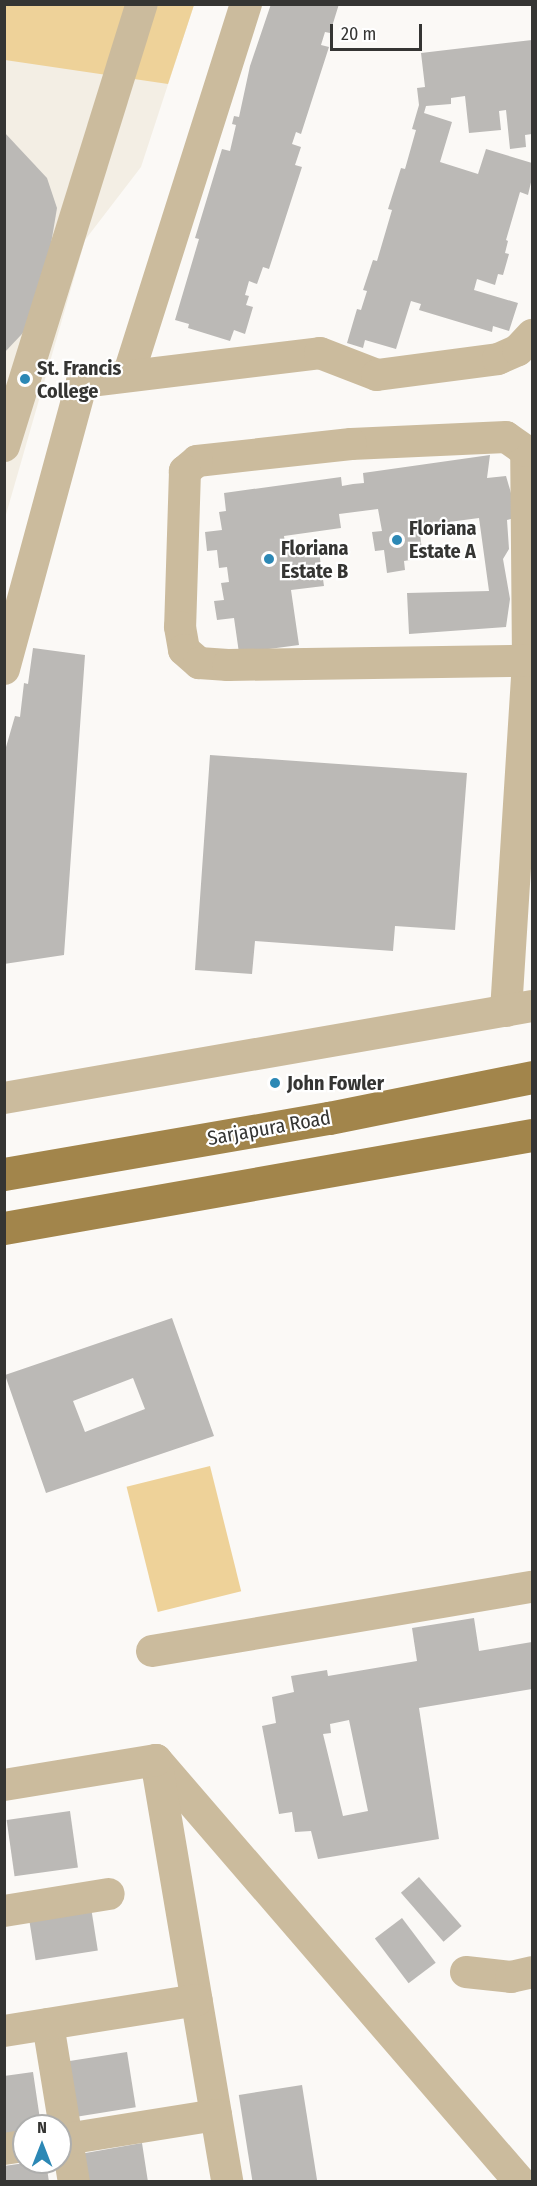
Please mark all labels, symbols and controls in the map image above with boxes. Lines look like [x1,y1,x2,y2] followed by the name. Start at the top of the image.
[333,12,424,50] scale bar
[341,23,376,45] text: 20 m
[37,356,121,403] place label: St. Francis College
[18,372,32,386] marker: St. Francis College
[409,516,477,563] place label: Floriana Estate A
[390,533,404,547] marker: Floriana Estate A
[281,536,349,583] place label: Floriana Estate B
[262,552,276,566] marker: Floriana Estate B
[287,1071,384,1095] place label: John Fowler
[268,1076,282,1090] marker: John Fowler
[205,1105,333,1151] street label: Sarjapura Road
[12,2114,72,2174] north arrow
[37,2118,47,2137] text: N

